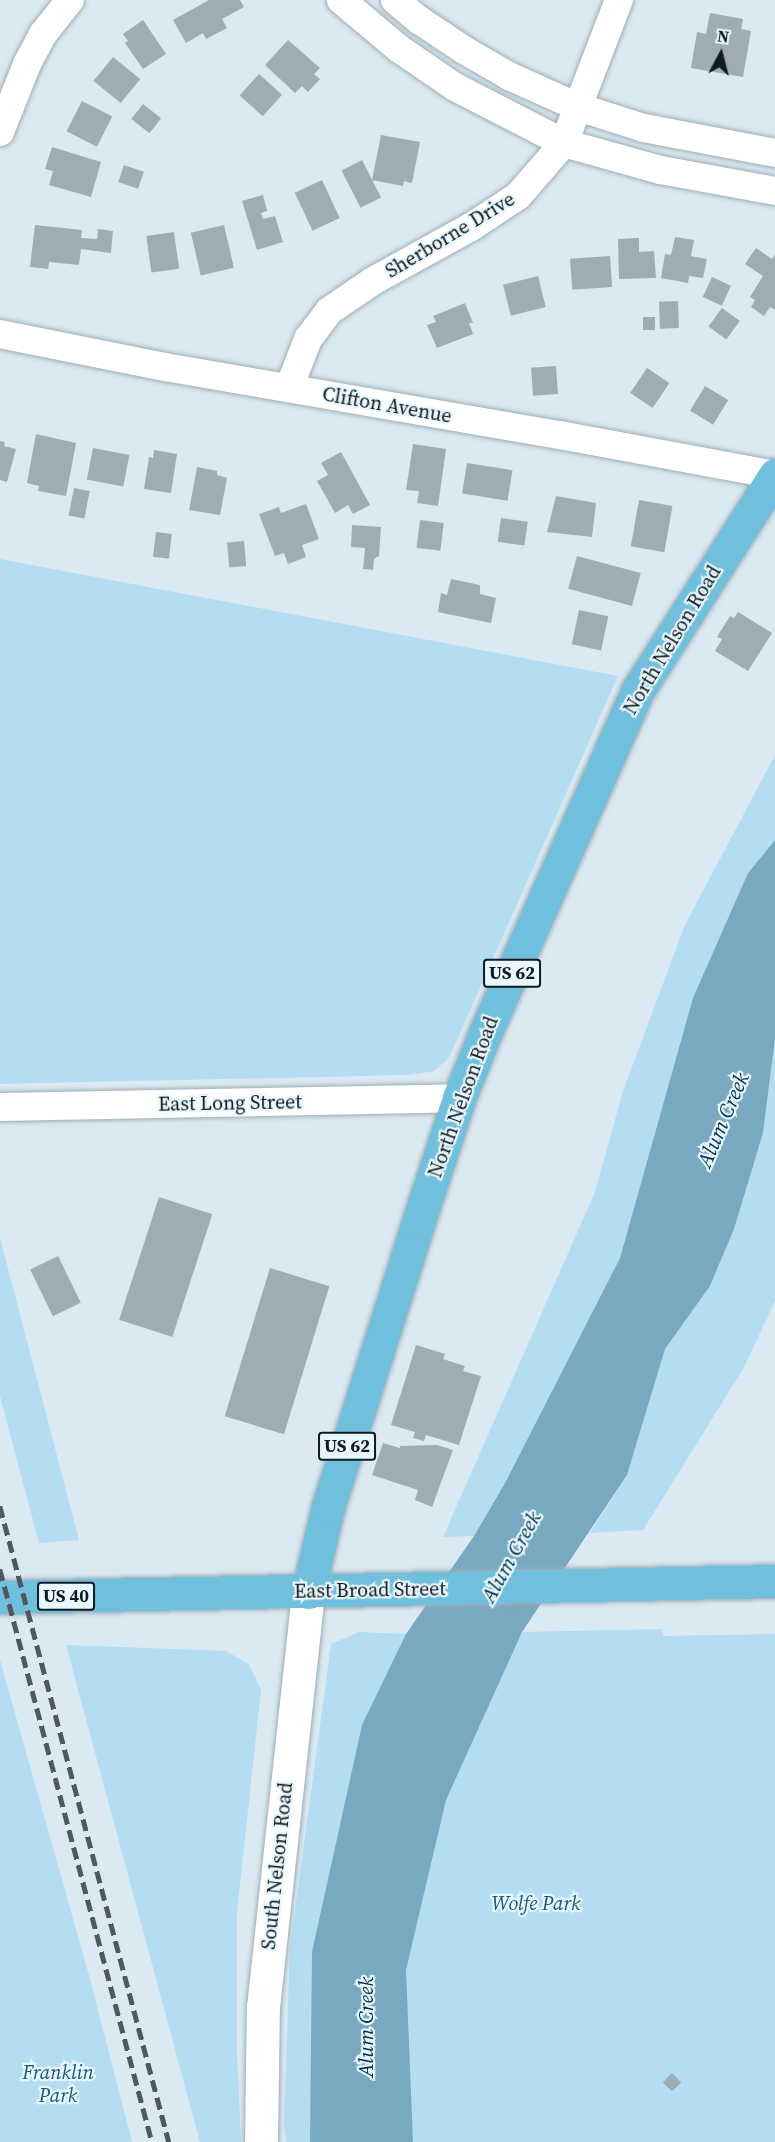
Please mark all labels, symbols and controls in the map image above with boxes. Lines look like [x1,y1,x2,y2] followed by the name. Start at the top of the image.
[691,24,751,84] north arrow
[716,25,730,48] text: N
[381,187,519,283] street label: Sherborne Drive
[320,382,454,428] street label: Clifton Avenue
[618,561,726,719] street label: North Nelson Road
[482,958,542,988] road number: US 62
[423,1013,503,1181] street label: North Nelson Road
[692,1069,754,1171] water label: Alum Creek
[158,1090,302,1116] street label: East Long Street
[317,1431,377,1461] road number: US 62
[476,1507,546,1607] water label: Alum Creek
[294,1577,446,1603] street label: East Broad Street
[36,1581,96,1611] road number: US 40
[256,1781,298,1951] street label: South Nelson Road
[492,1891,580,1915] park label: Wolfe Park
[353,1977,379,2077] water label: Alum Creek
[22,2061,94,2108] park label: Franklin Park

